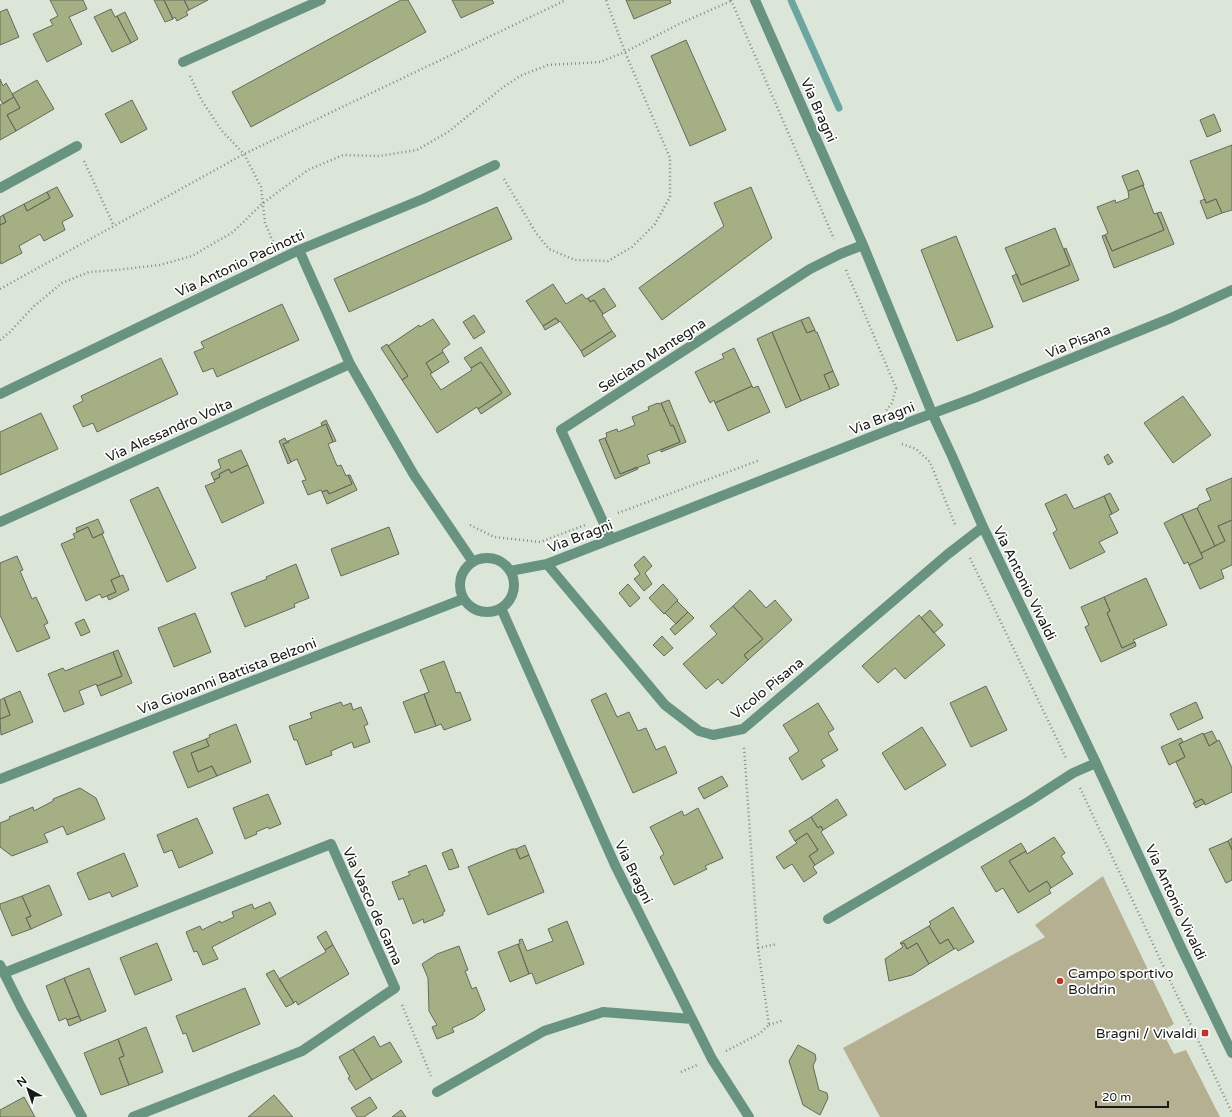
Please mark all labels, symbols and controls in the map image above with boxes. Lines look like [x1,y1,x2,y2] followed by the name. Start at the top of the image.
[797,76,840,145] street label: Via Bragni
[173,226,307,301] street label: Via Antonio Pacinotti
[596,314,709,396] street label: Selciato Mantegna
[1043,321,1113,362] street label: Via Pisana
[103,395,235,466] street label: Via Alessandro Volta
[847,398,917,439] street label: Via Bragni
[545,516,615,557] street label: Via Bragni
[989,523,1060,643] street label: Via Antonio Vivaldi
[135,634,319,718] street label: Via Giovanni Battista Belzoni
[728,654,807,723] street label: Vicolo Pisana
[611,838,656,907] street label: Via Bragni
[1141,842,1210,963] street label: Via Antonio Vivaldi
[339,845,406,968] street label: Via Vasco de Gama
[1068,965,1174,998] place label: Campo sportivo Boldrin
[1055,976,1065,986] marker: Campo sportivo Boldrin
[1096,1025,1197,1042] place label: Bragni / Vivaldi
[1200,1028,1210,1038] marker: Bragni / Vivaldi
[8,1069,48,1109] north arrow
[14,1074,29,1090] text: N
[1096,1083,1168,1109] scale bar
[1102,1090,1131,1104] text: 20 m

